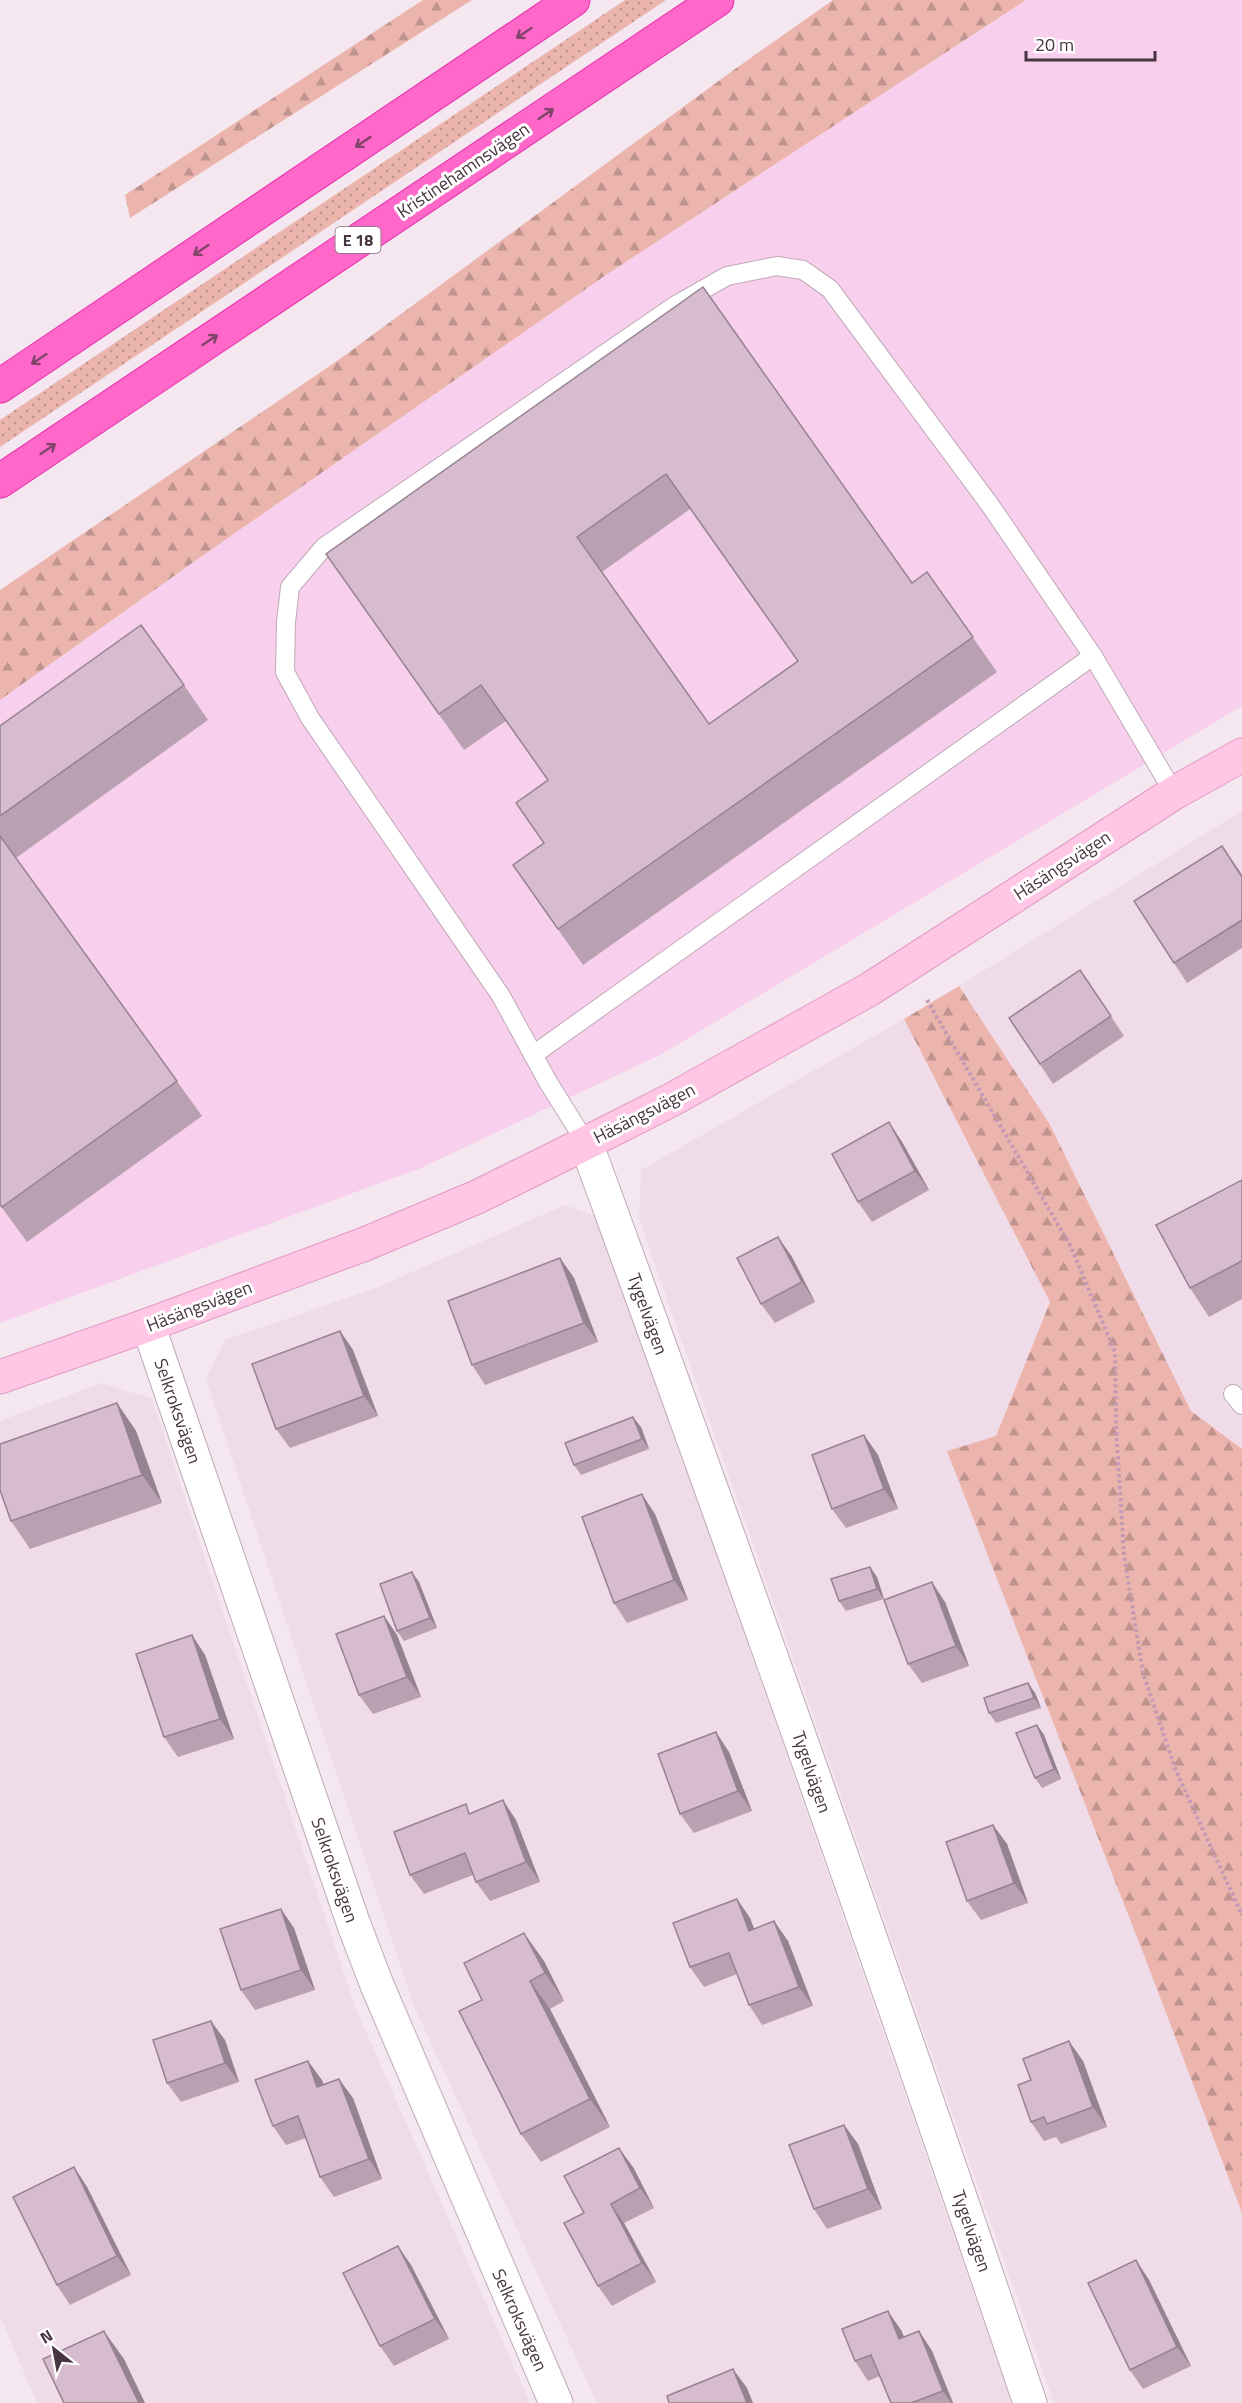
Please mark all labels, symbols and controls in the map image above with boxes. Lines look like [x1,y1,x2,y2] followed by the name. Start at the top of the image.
[1026,24,1155,62] scale bar
[517,27,533,39] one-way arrow
[1035,31,1074,58] text: 20 m
[538,108,554,120] one-way arrow
[391,115,535,225] street label: Kristinehamnsvägen
[354,135,371,148] one-way arrow
[336,227,380,253] road number: E 18
[192,244,209,257] one-way arrow
[201,333,218,345] one-way arrow
[31,353,48,365] one-way arrow
[40,443,56,455] one-way arrow
[1008,823,1116,907] street label: Häsängsvägen
[588,1076,700,1150] street label: Häsängsvägen
[621,1270,675,1358] street label: Tygelvägen
[142,1273,256,1339] street label: Häsängsvägen
[147,1355,209,1467] street label: Selkroksvägen
[785,1728,839,1816] street label: Tygelvägen
[304,1814,366,1926] street label: Selkroksvägen
[945,2187,999,2275] street label: Tygelvägen
[485,2264,555,2376] street label: Selkroksvägen
[24,2319,84,2379] north arrow
[35,2323,57,2349] text: N

